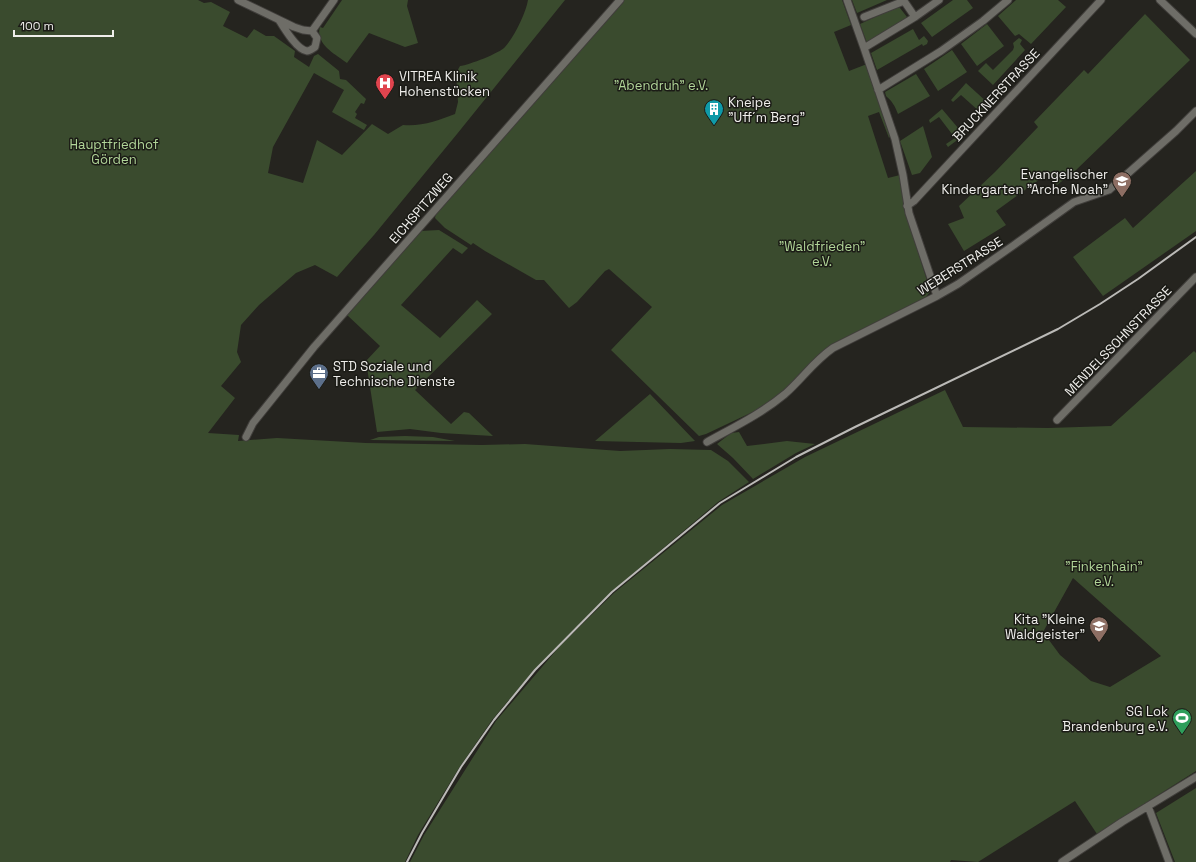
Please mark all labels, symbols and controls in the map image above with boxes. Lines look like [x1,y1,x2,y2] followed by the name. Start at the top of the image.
[14,12,113,38] scale bar
[20,18,54,34] text: 100 m
[949,45,1043,145] street label: BRUCKNERSTRASSE
[399,68,490,100] place label: VITREA Klinik Hohenstücken
[374,72,396,100] hospital icon: VITREA Klinik Hohenstücken
[614,77,708,94] park label: "Abendruh" e.V.
[728,94,805,126] place label: Kneipe "Uff´m Berg"
[703,98,725,126] building icon: Kneipe "Uff´m Berg"
[70,136,159,168] park label: Hauptfriedhof Görden
[941,166,1108,198] place label: Evangelischer Kindergarten "Arche Noah"
[385,169,457,247] street label: EICHSPITZWEG
[1111,170,1133,198] school or university icon: Evangelischer Kindergarten "Arche Noah"
[914,233,1006,299] street label: WEBERSTRASSE
[779,238,865,270] park label: "Waldfrieden" e.V.
[1061,282,1175,400] street label: MENDELSSOHNSTRASSE
[333,358,455,390] place label: STD Soziale und Technische Dienste
[308,362,330,390] office icon: STD Soziale und Technische Dienste
[1065,558,1143,590] park label: "Finkenhain" e.V.
[1005,611,1085,643] place label: Kita "Kleine Waldgeister"
[1088,615,1110,643] school or university icon: Kita "Kleine Waldgeister"
[1062,703,1168,735] place label: SG Lok Brandenburg e.V.
[1171,707,1193,735] sports icon: SG Lok Brandenburg e.V.

